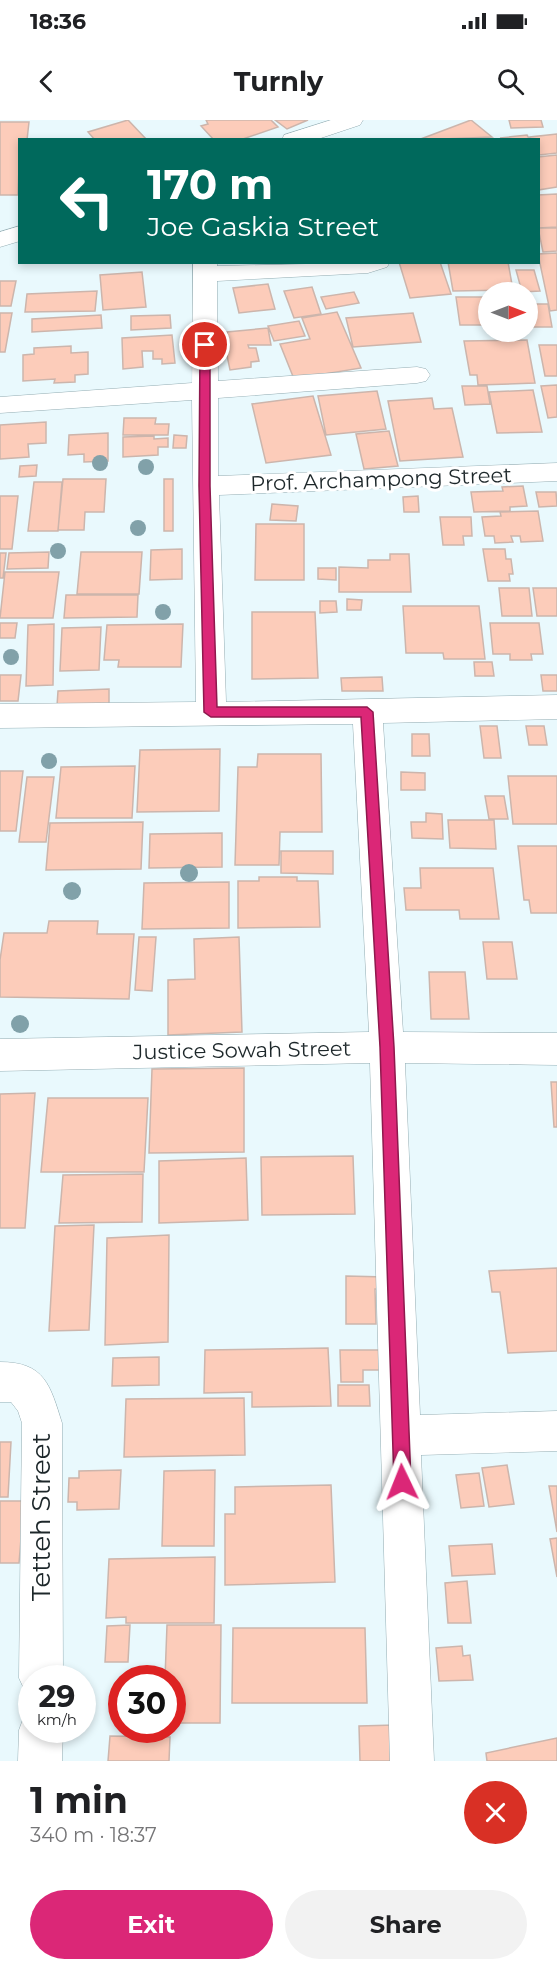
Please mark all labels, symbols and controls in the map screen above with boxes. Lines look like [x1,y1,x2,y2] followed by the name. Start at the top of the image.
[30,8,86,35] text: 18:36
[30,65,63,98] icon: back
[234,65,323,98] text: Turnly
[494,65,527,98] icon: search
[147,158,273,210] text: 170 m
[48,162,126,240] icon: left
[147,210,379,243] text: Joe Gaskia Street
[478,282,538,342] north arrow
[478,282,538,342] map controls
[179,319,230,370] pin
[188,328,221,361] icon: arrive
[250,462,512,496] street label: Prof. Archampong Street
[132,1036,351,1064] street label: Justice Sowah Street
[25,1433,57,1601] street label: Tetteh Street
[370,1450,434,1514] position arrow
[108,1665,186,1743] speed limit sign: 30
[39,1678,75,1715] text: 29
[37,1710,77,1729] text: km/h
[30,1778,128,1822] text: 1 min
[464,1781,527,1844] button: close
[30,1823,157,1847] text: 340 m · 18:37
[30,1890,273,1959] button: Exit
[285,1890,527,1959] button: Share

